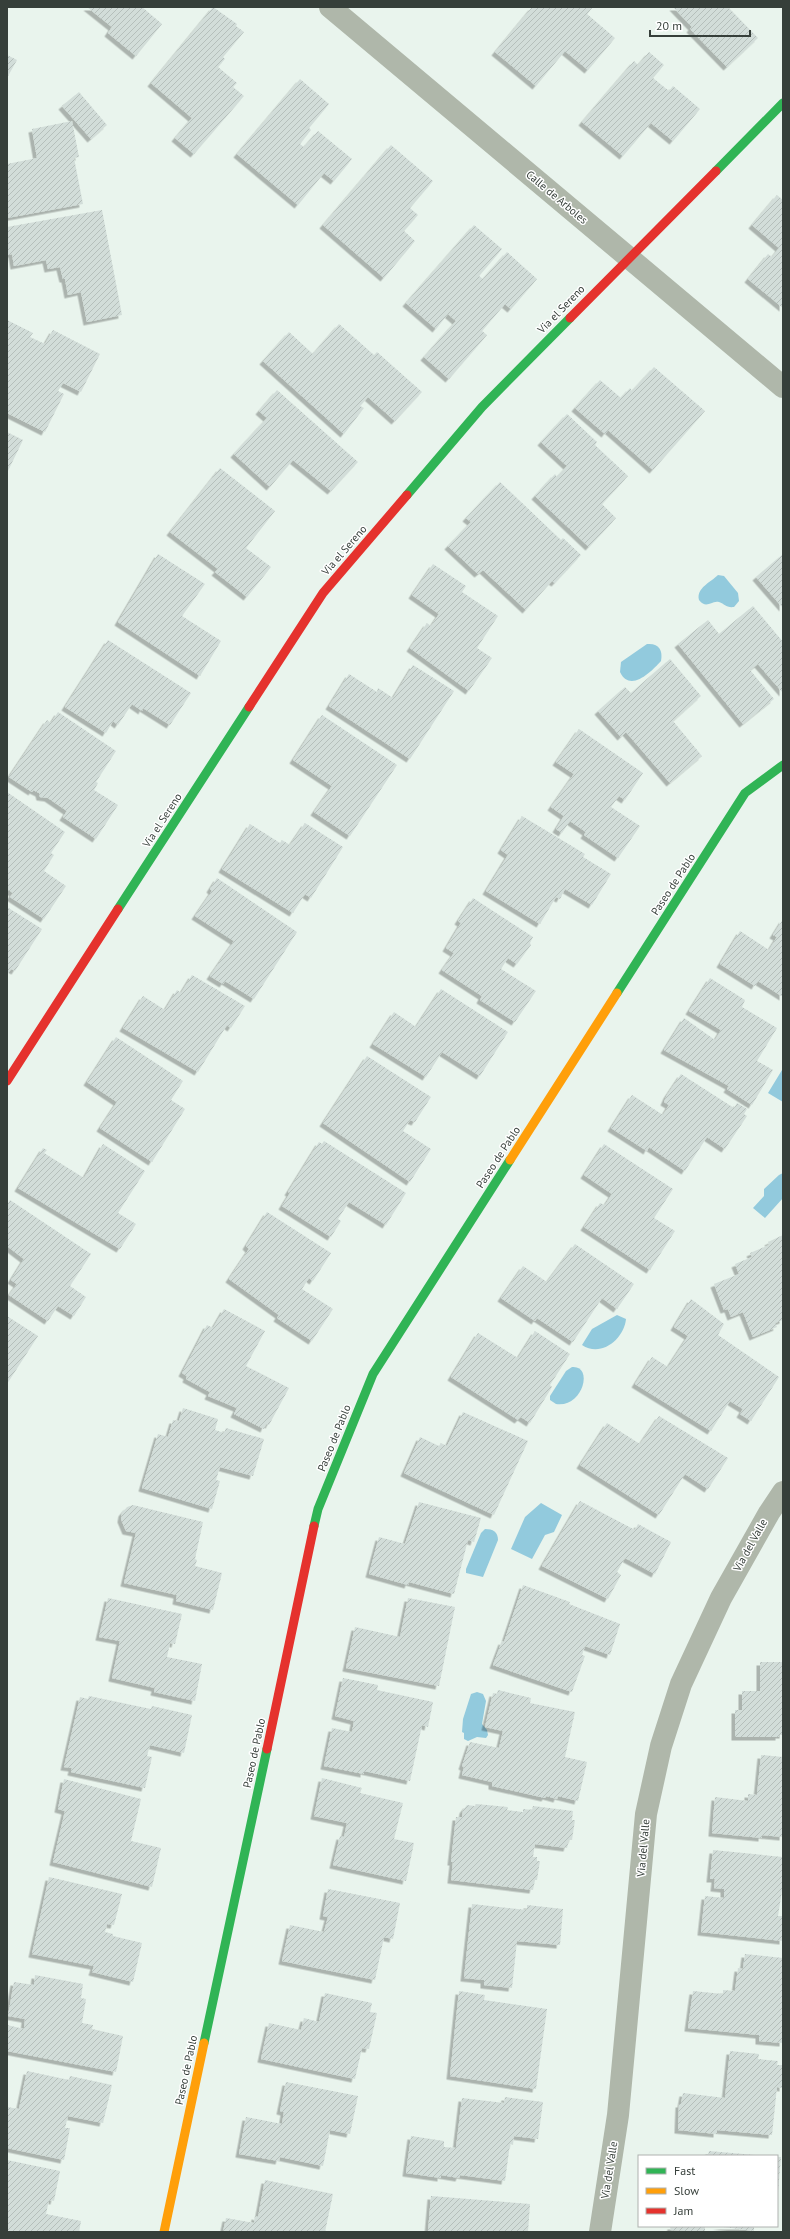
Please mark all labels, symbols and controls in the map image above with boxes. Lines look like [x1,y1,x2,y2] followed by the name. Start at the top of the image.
[650,12,750,38] scale bar
[656,18,682,33] text: 20 m
[523,167,591,227] street label: Calle de Arboles
[534,282,588,337] street label: Via el Sereno
[318,522,370,579] street label: Via el Sereno
[139,790,185,851] street label: Via el Sereno
[648,850,698,918] street label: Paseo de Pablo
[473,1123,523,1191] street label: Paseo de Pablo
[314,1402,354,1473] street label: Paseo de Pablo
[729,1516,770,1575] street label: Via del Valle
[240,1717,268,1789] street label: Paseo de Pablo
[633,1818,653,1879] street label: Via del Valle
[172,2034,200,2106] street label: Paseo de Pablo
[597,2140,621,2201] street label: Via del Valle
[638,2155,778,2227] legend
[674,2163,695,2178] text: Fast
[674,2183,699,2198] text: Slow
[673,2203,693,2218] text: Jam

